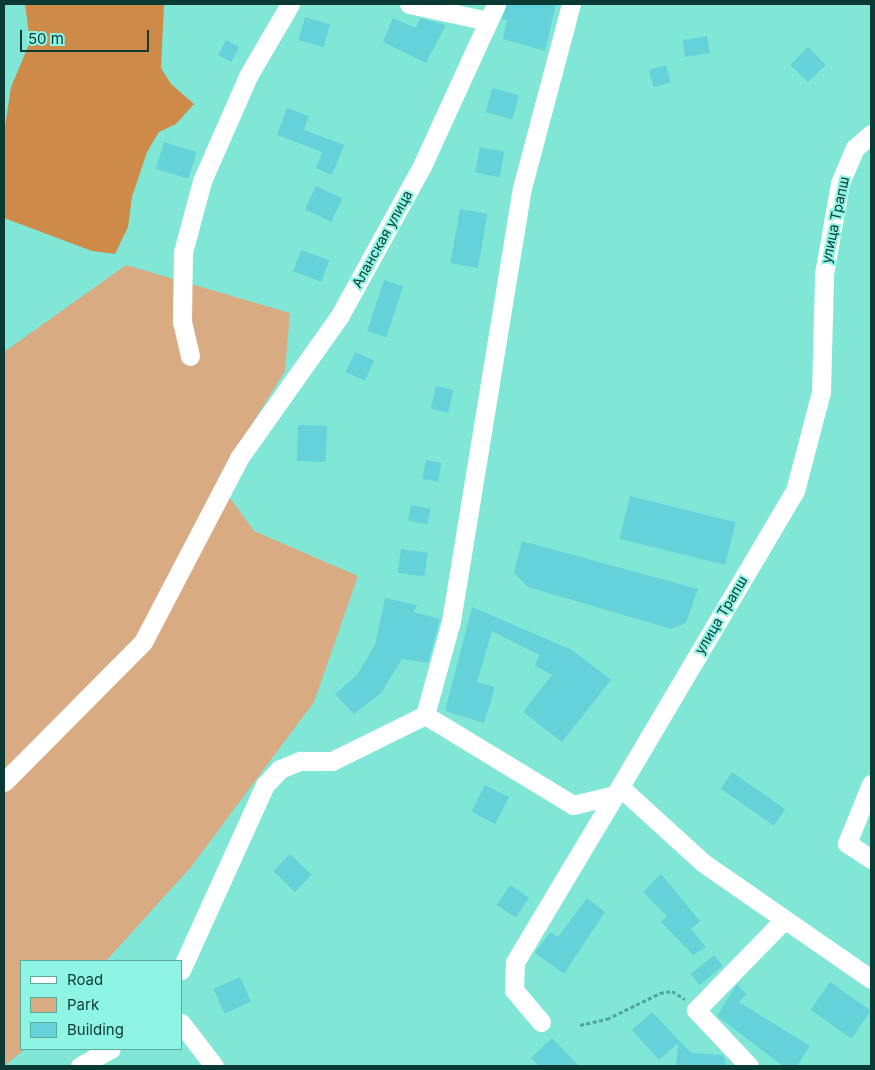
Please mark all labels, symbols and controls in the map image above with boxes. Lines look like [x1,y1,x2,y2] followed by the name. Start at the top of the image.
[22,20,151,52] scale bar
[28,29,64,48] text: 50 m
[818,175,852,265] street label: улица Трапш
[348,187,416,291] street label: Аланская улица
[691,573,751,657] street label: улица Трапш
[20,960,182,1050] legend
[67,970,103,989] text: Road
[67,995,99,1014] text: Park
[67,1020,124,1039] text: Building

